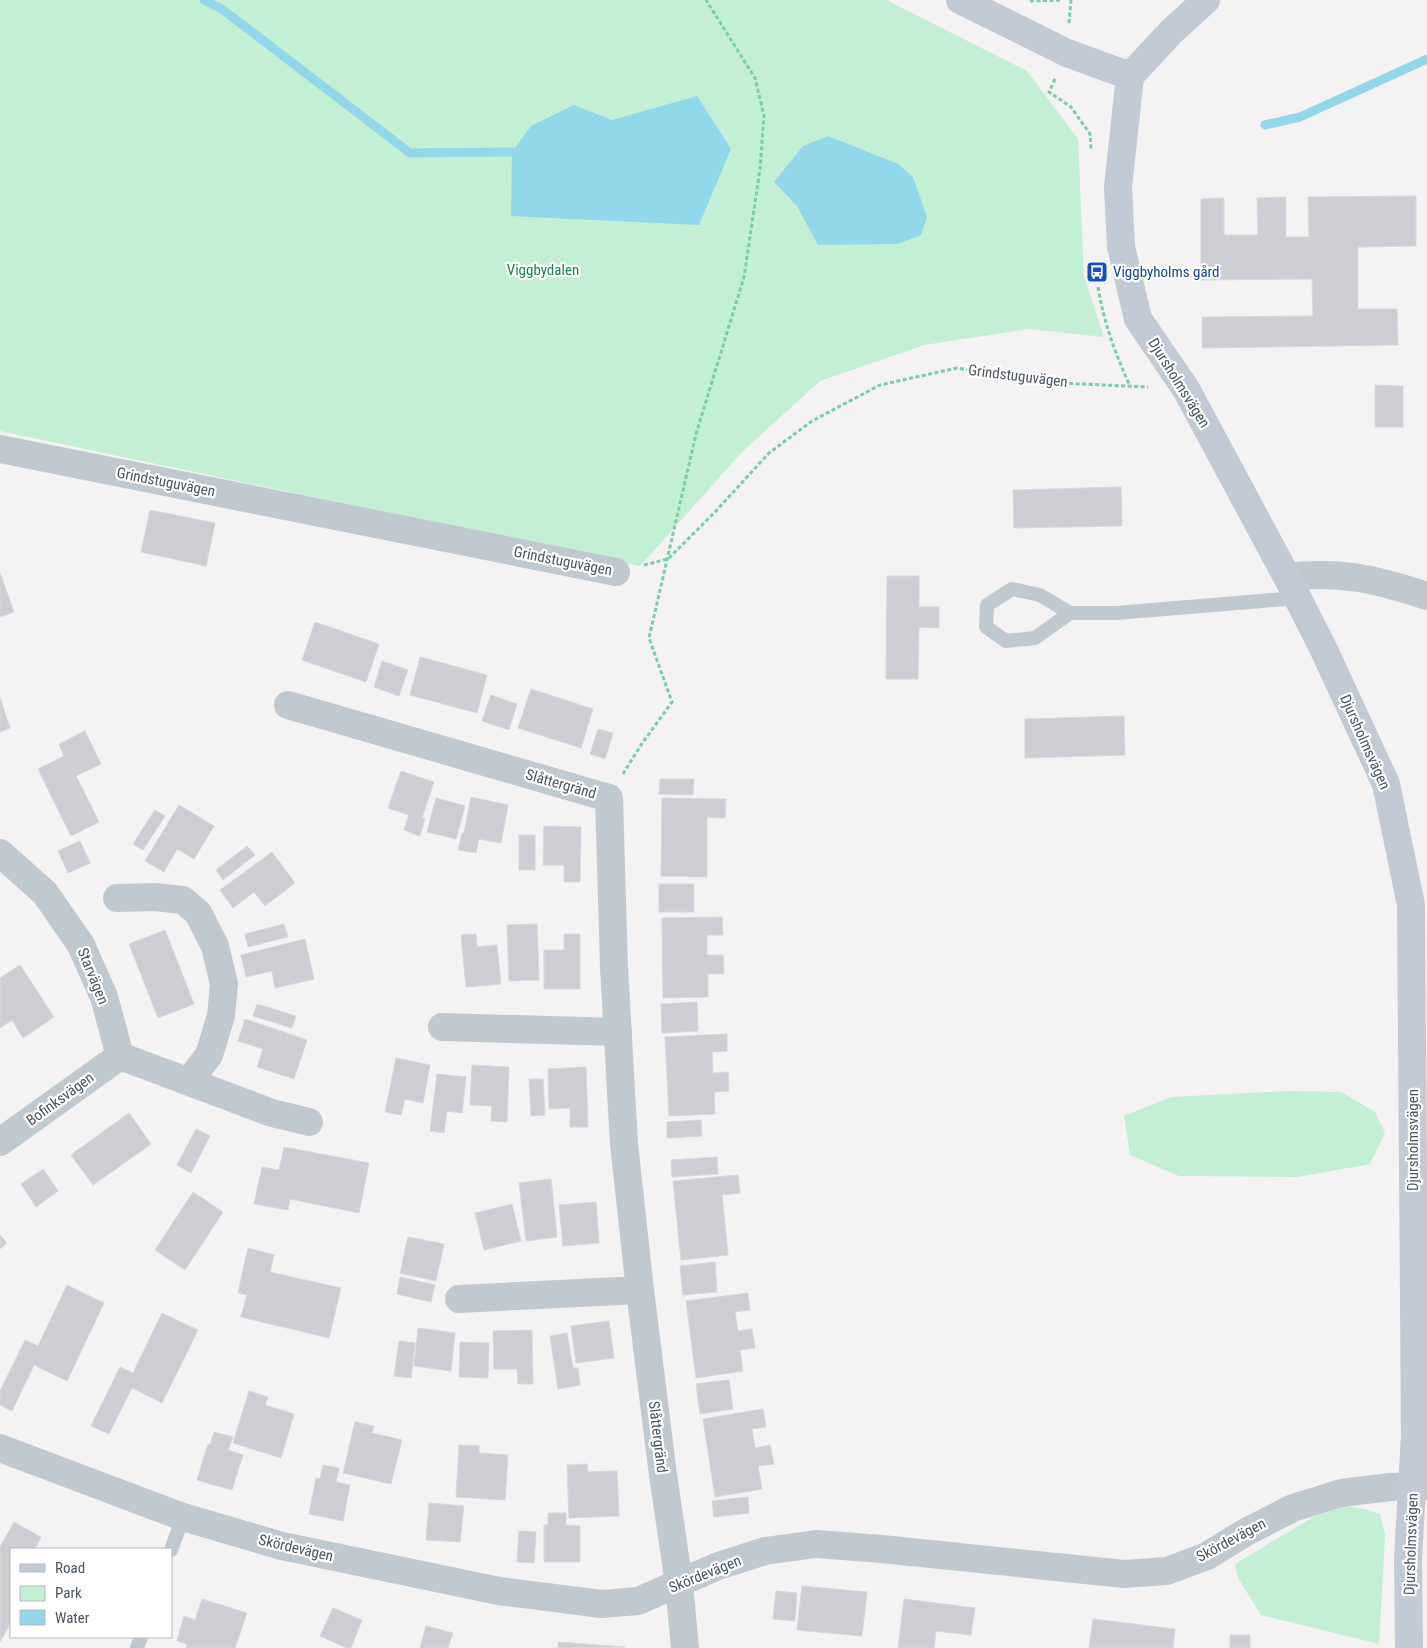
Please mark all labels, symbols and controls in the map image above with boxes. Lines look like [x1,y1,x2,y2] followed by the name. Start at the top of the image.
[1085,260,1109,284] bus stop icon: Viggbyholms gård
[507,261,579,279] park label: Viggbydalen
[1113,263,1219,281] place label: Viggbyholms gård
[1144,335,1214,431] street label: Djursholmsvägen
[967,361,1069,391] street label: Grindstuguvägen
[115,464,217,500] street label: Grindstuguvägen
[512,543,614,579] street label: Grindstuguvägen
[1336,692,1394,792] street label: Djursholmsvägen
[524,765,598,803] street label: Slåttergränd
[74,945,112,1007] street label: Starvägen
[23,1068,97,1130] street label: Bofinksvägen
[1404,1089,1422,1191] street label: Djursholmsvägen
[645,1400,671,1474] street label: Slåttergränd
[1400,1493,1422,1595] street label: Djursholmsvägen
[1193,1514,1269,1566] street label: Skördevägen
[257,1531,335,1565] street label: Skördevägen
[10,1548,172,1638] legend
[666,1551,744,1597] street label: Skördevägen
[55,1559,85,1577] text: Road
[55,1584,82,1602] text: Park
[55,1609,90,1627] text: Water

